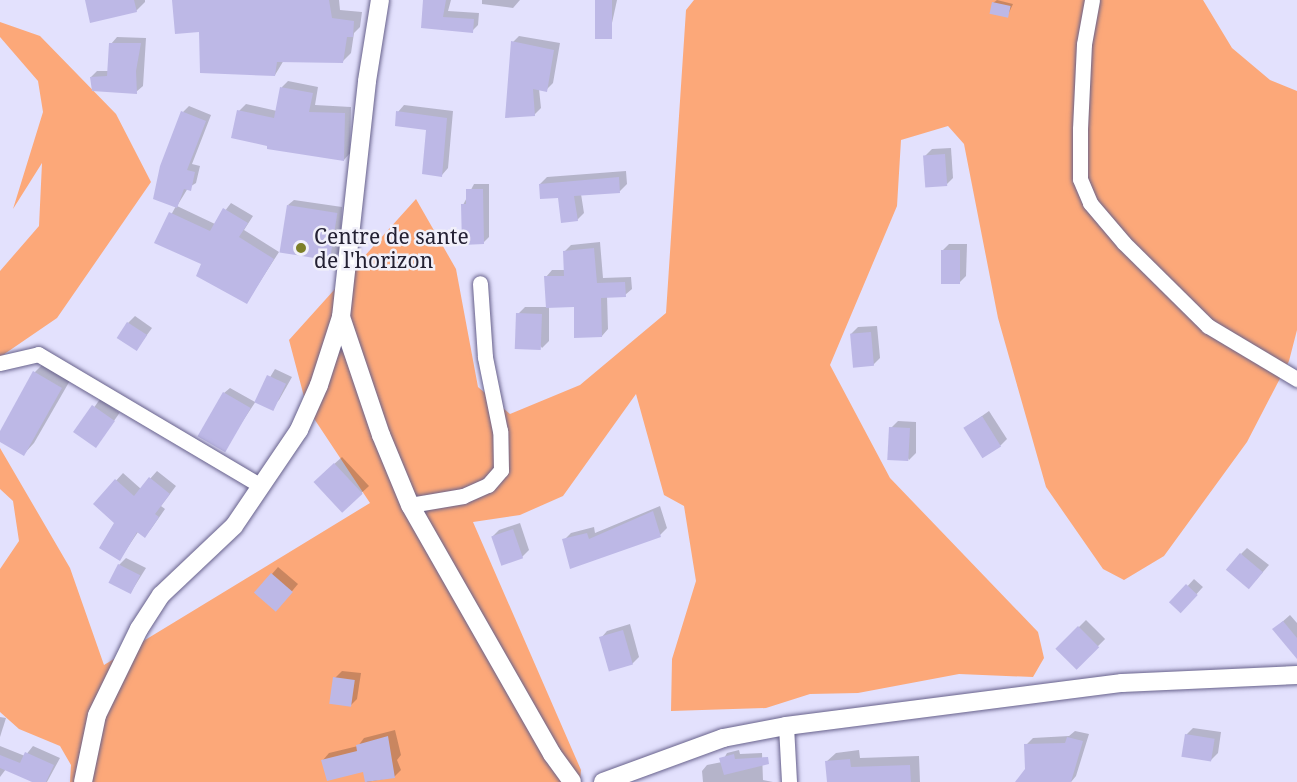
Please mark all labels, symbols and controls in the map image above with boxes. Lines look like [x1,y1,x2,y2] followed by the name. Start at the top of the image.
[314,223,469,273] place label: Centre de sante de l'horizon
[292,239,310,257] marker: Centre de sante de l'horizon

